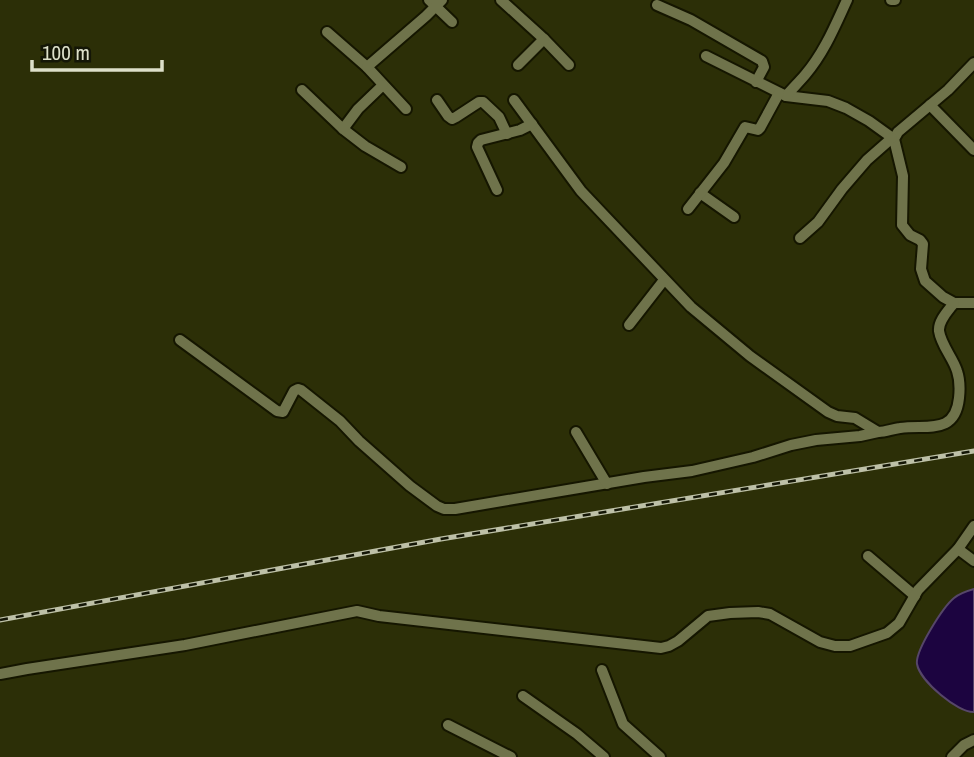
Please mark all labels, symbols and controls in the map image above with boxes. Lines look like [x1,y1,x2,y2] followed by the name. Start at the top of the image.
[32,28,161,72] scale bar
[42,38,90,67] text: 100 m

